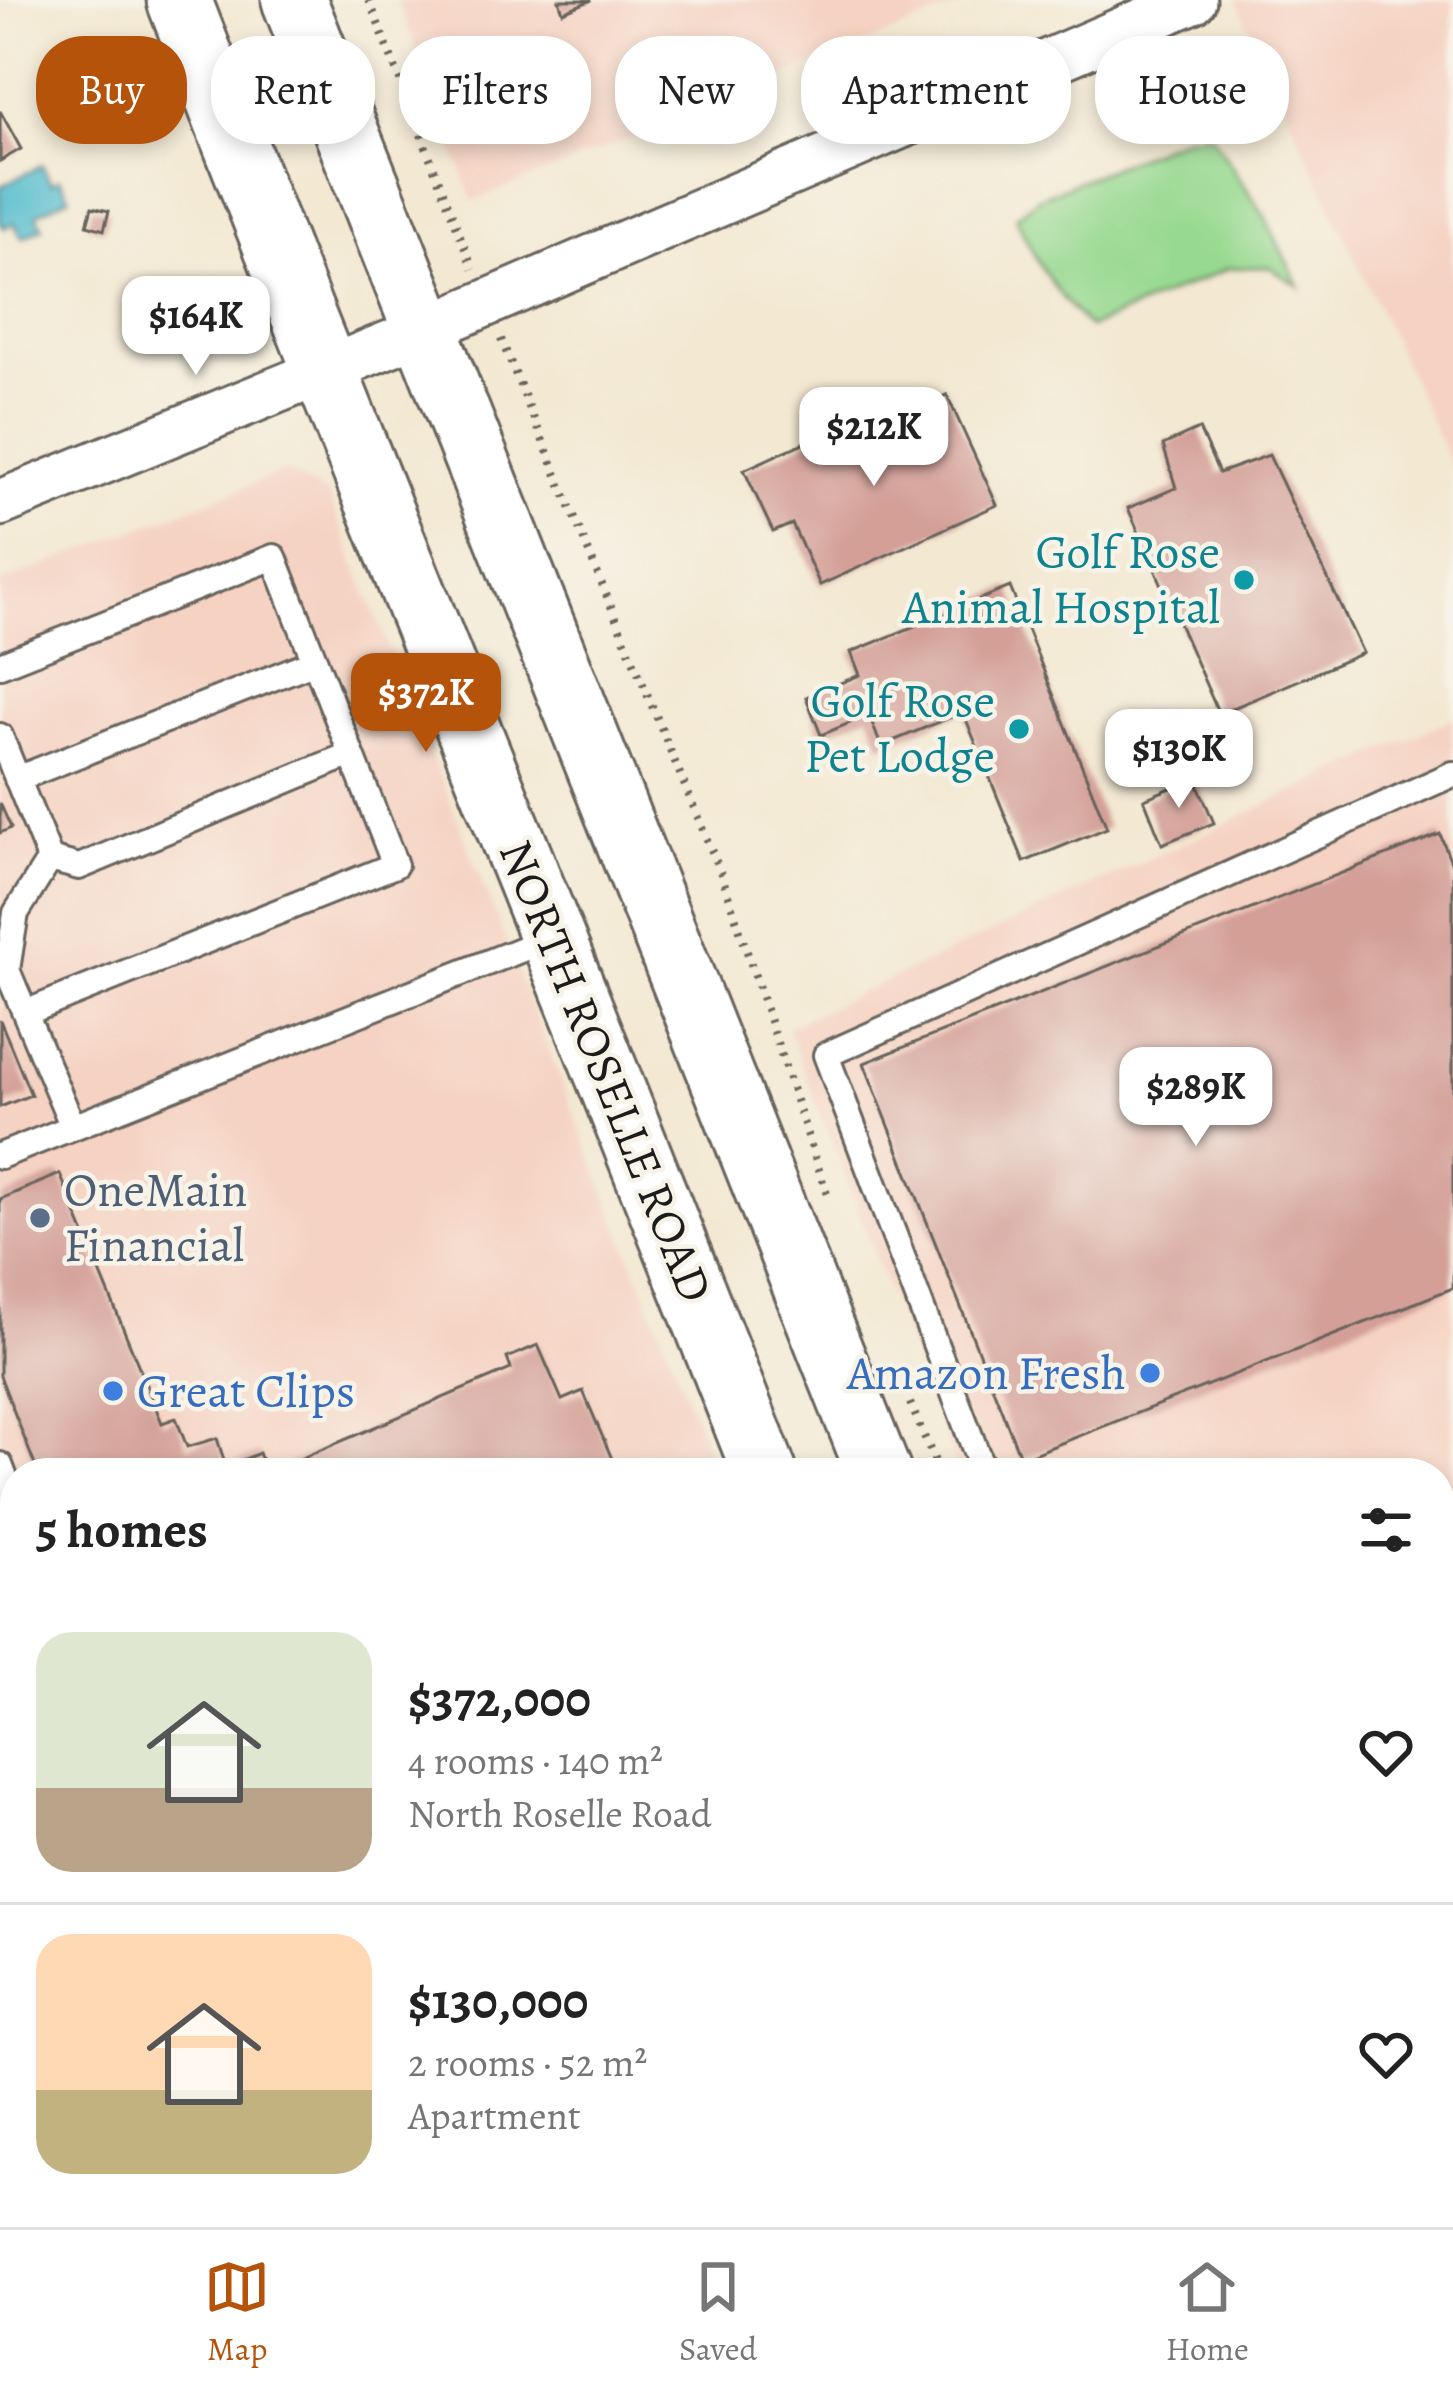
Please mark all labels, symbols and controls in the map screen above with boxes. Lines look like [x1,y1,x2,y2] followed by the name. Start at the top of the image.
[36,36,187,144] chip: Buy
[211,36,375,144] chip: Rent
[399,36,591,144] chip: Filters
[615,36,777,144] chip: New
[801,36,1071,144] chip: Apartment
[1095,36,1289,144] chip: House
[112,276,280,378] pin: $164K
[149,288,243,341] text: $164K
[790,387,958,489] pin: $212K
[826,399,922,452] text: $212K
[901,519,1220,640] place label: Golf Rose Animal Hospital
[1231,567,1257,593] marker: Golf Rose Animal Hospital
[342,653,510,755] pin: $372K
[378,665,474,718] text: $372K
[804,668,995,789] place label: Golf Rose Pet Lodge
[1095,709,1263,811] pin: $130K
[1006,716,1032,742] marker: Golf Rose Pet Lodge
[1132,721,1226,774] text: $130K
[483,830,729,1312] street label: NORTH ROSELLE ROAD
[1112,1047,1280,1149] pin: $289K
[1146,1059,1246,1112] text: $289K
[64,1157,247,1278] place label: OneMain Financial
[27,1205,53,1231] marker: OneMain Financial
[846,1340,1126,1406] place label: Amazon Fresh
[137,1358,355,1424] place label: Great Clips
[1137,1360,1163,1386] marker: Amazon Fresh
[100,1378,126,1404] marker: Great Clips
[36,1495,208,1565] text: 5 homes
[1353,1497,1419,1563] icon: filters
[408,1664,591,1734] text: $372,000
[132,1680,276,1824] icon: home
[1353,1719,1419,1785] icon: heart
[408,1734,663,1787] text: 4 rooms · 140 m²
[408,1787,712,1840] text: North Roselle Road
[408,1966,588,2036] text: $130,000
[132,1982,276,2126] icon: home
[1353,2021,1419,2087] icon: heart
[408,2036,647,2089] text: 2 rooms · 52 m²
[408,2089,581,2142] text: Apartment
[204,2254,270,2371] tab: Map
[679,2254,757,2371] tab: Saved
[1166,2254,1249,2371] tab: Home

